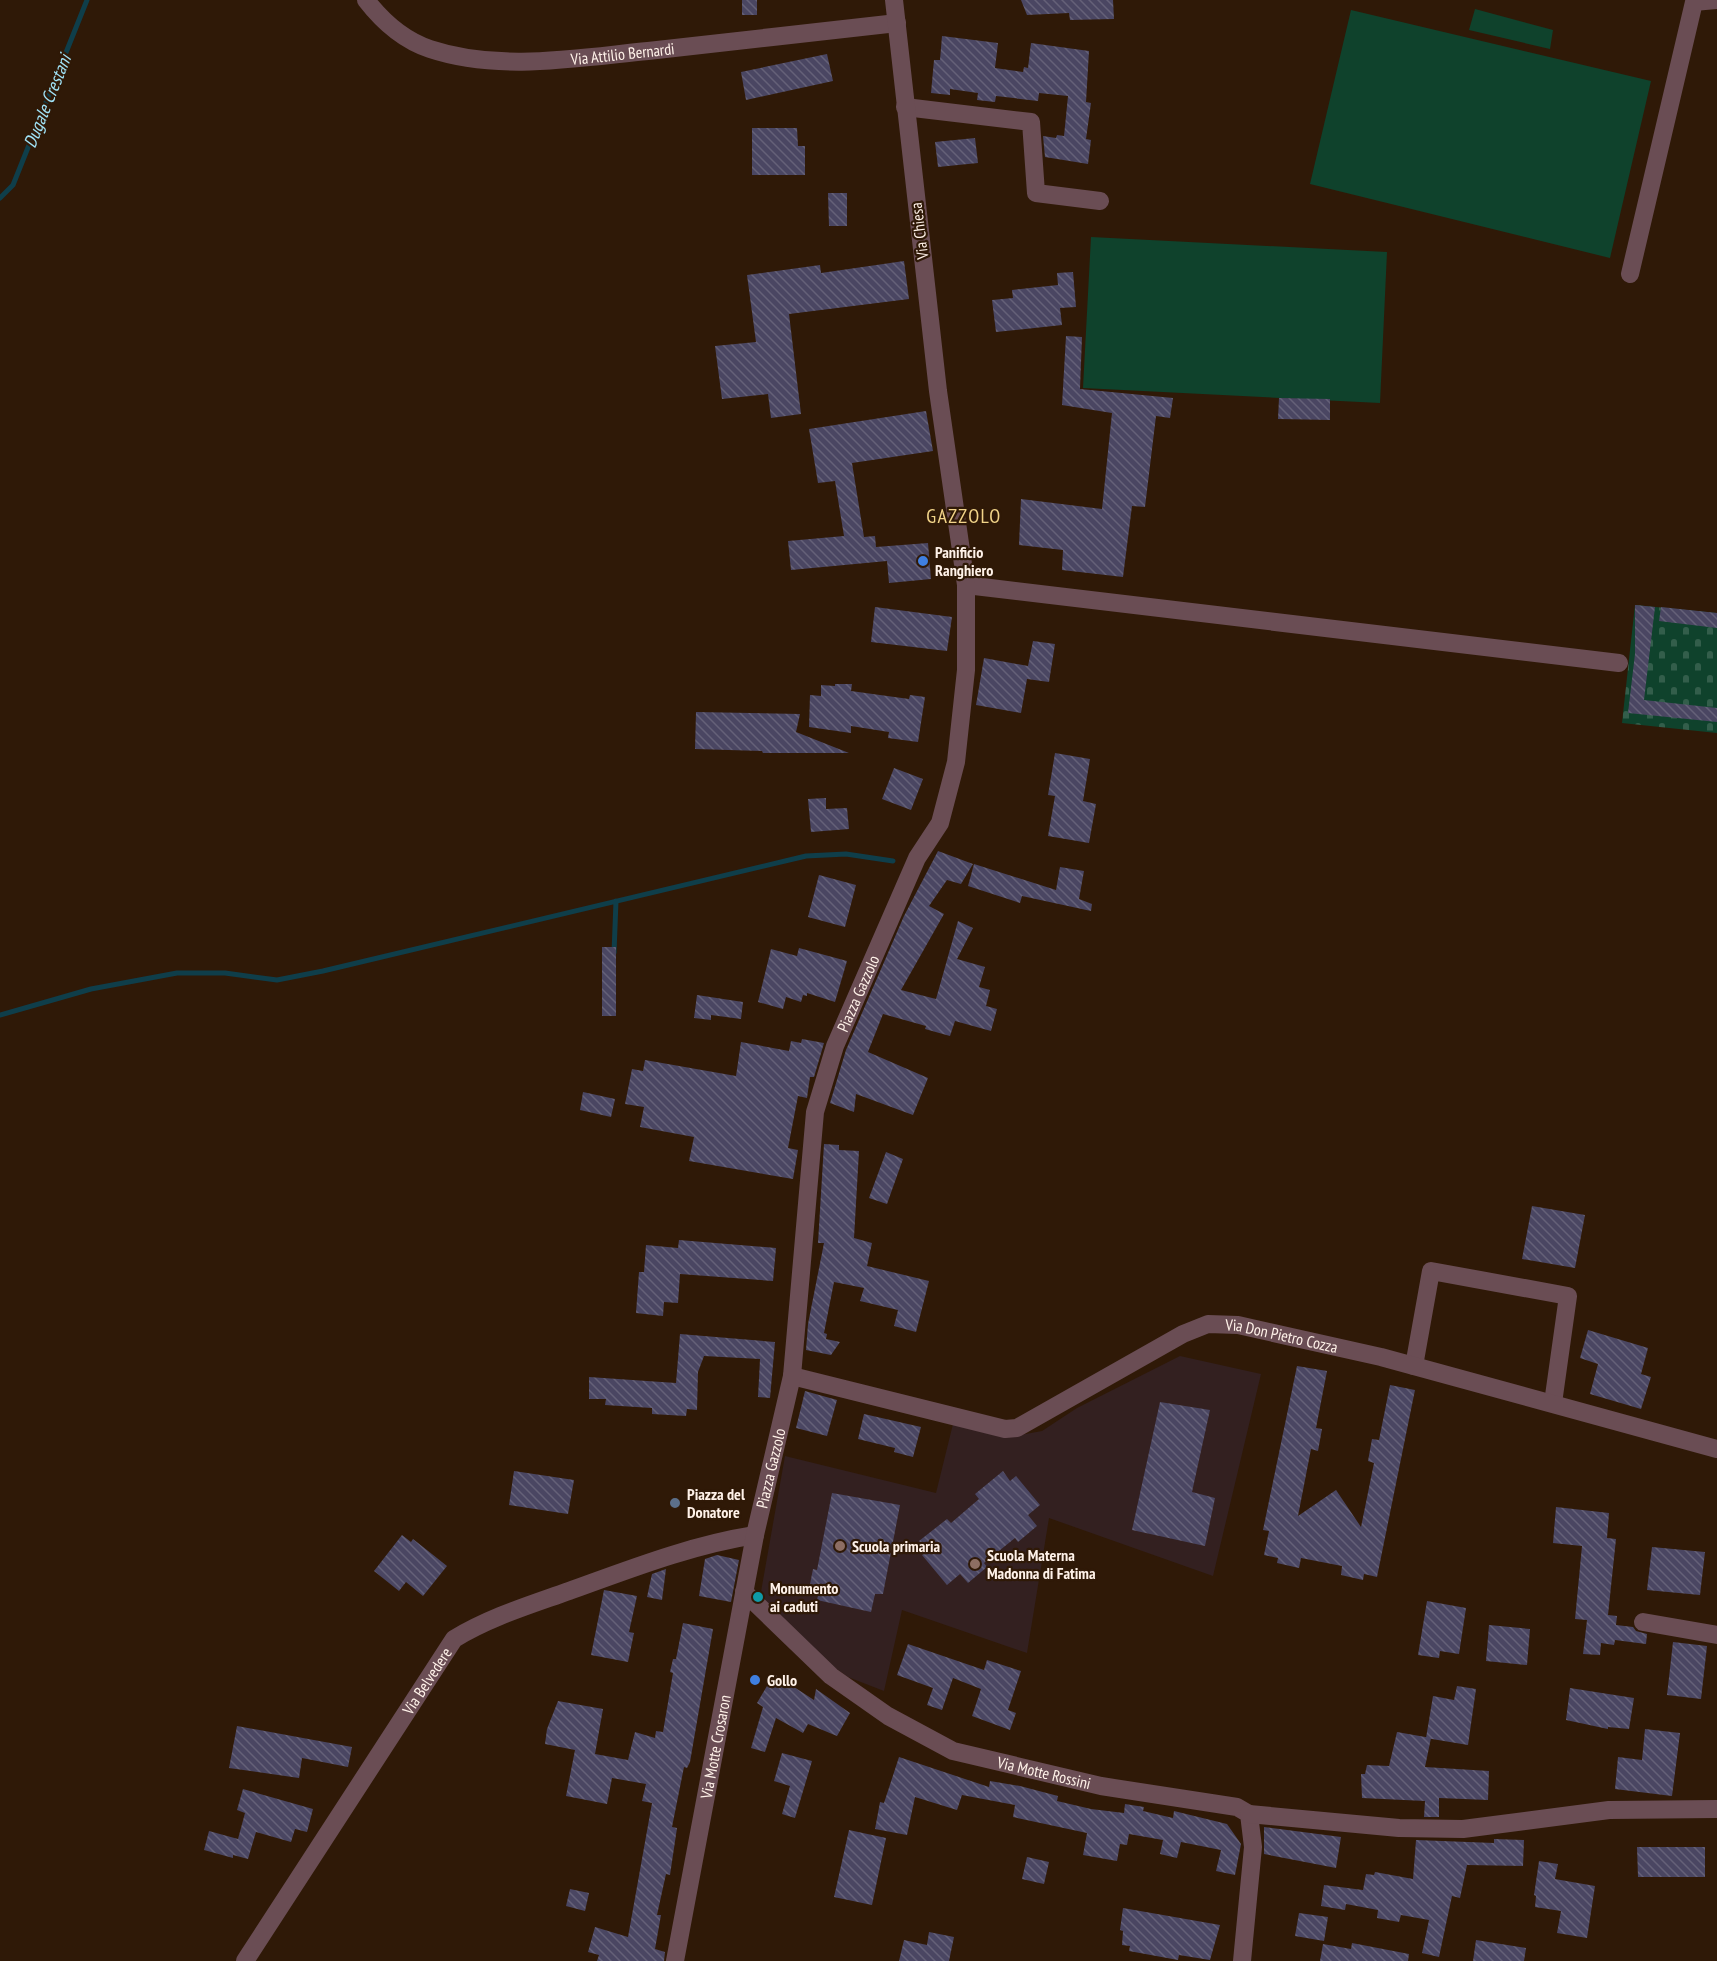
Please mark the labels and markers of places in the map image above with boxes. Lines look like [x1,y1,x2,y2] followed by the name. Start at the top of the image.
[935,542,993,580] place label: Panificio Ranghiero
[916,554,930,568] marker: Panificio Ranghiero
[687,1484,745,1522] place label: Piazza del Donatore
[668,1496,682,1510] marker: Piazza del Donatore
[852,1536,941,1556] place label: Scuola primaria
[833,1539,847,1553] marker: Scuola primaria
[987,1545,1096,1583] place label: Scuola Materna Madonna di Fatima
[968,1557,982,1571] marker: Scuola Materna Madonna di Fatima
[770,1578,838,1616] place label: Monumento ai caduti
[751,1590,765,1604] marker: Monumento ai caduti
[767,1670,797,1690] place label: Gollo
[748,1673,762,1687] marker: Gollo

